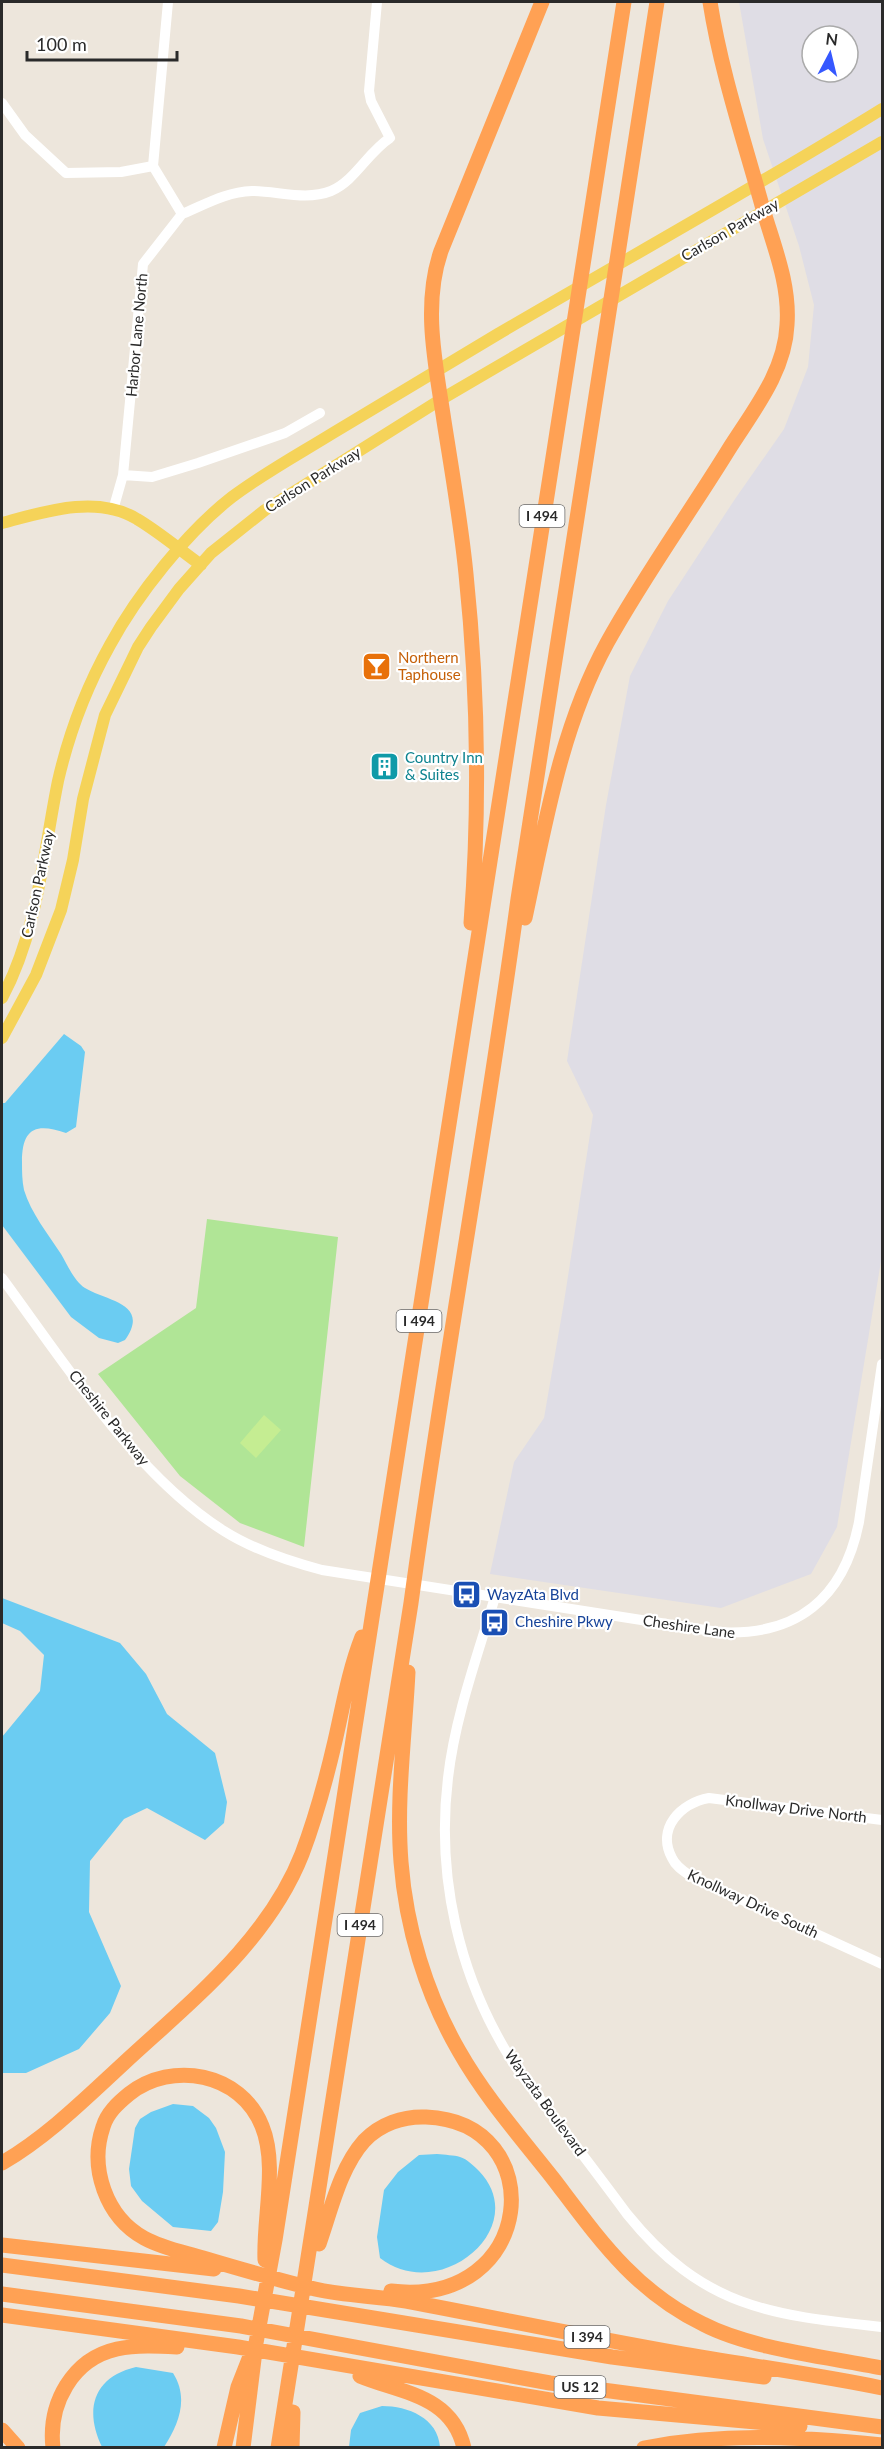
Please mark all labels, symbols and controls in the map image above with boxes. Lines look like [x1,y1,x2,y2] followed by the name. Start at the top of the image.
[27,24,177,62] scale bar
[800,24,860,84] north arrow
[825,28,839,49] text: N
[36,33,87,55] text: 100 m
[678,194,782,264] street label: Carlson Parkway
[122,272,150,398] street label: Harbor Lane North
[261,442,364,516] street label: Carlson Parkway
[520,505,564,527] road number: I 494
[398,648,461,683] place label: Northern Taphouse
[361,651,393,683] bar icon: Northern Taphouse
[405,748,483,783] place label: Country Inn & Suites
[368,751,400,783] building icon: Country Inn & Suites
[17,828,57,939] street label: Carlson Parkway
[396,1310,442,1332] road number: I 494
[66,1366,154,1469] street label: Cheshire Parkway
[450,1579,482,1611] bus stop icon: WayzAta Blvd
[487,1585,579,1603] place label: WayzAta Blvd
[478,1606,510,1638] bus stop icon: Cheshire Pkwy
[642,1611,737,1641] street label: Cheshire Lane
[515,1612,613,1630] place label: Cheshire Pkwy
[724,1790,868,1826] street label: Knollway Drive North
[685,1865,822,1941] street label: Knollway Drive South
[338,1914,382,1936] road number: I 494
[501,2046,590,2159] street label: Wayzata Boulevard
[564,2326,610,2348] road number: I 394
[554,2376,606,2398] road number: US 12

